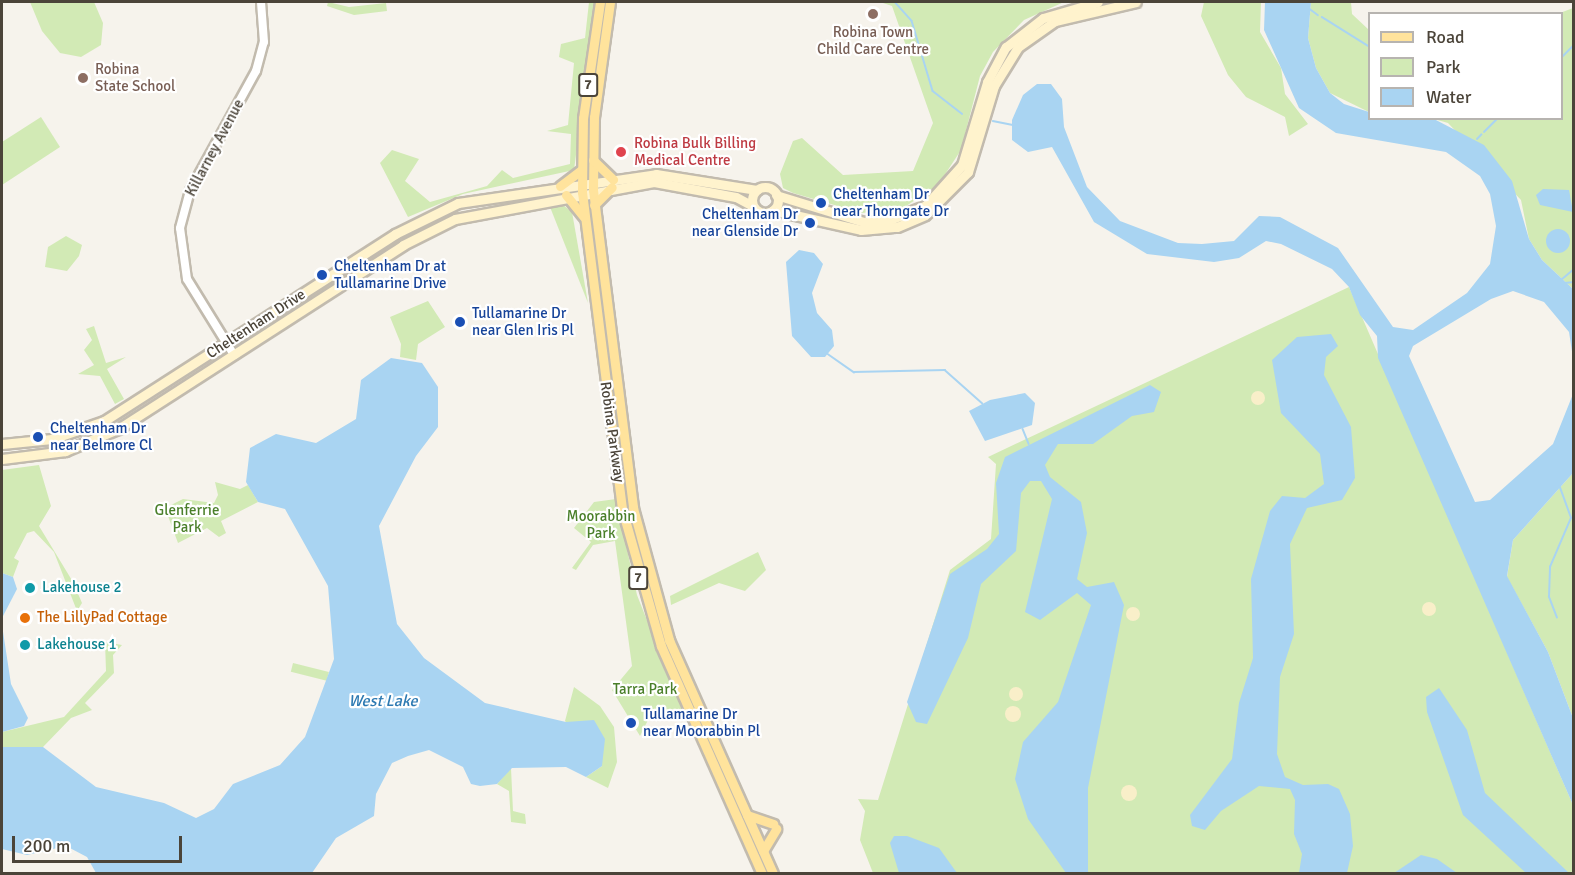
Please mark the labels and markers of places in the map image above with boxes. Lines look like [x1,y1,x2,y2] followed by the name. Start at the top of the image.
[866,7,880,21] marker: Robina Town Child Care Centre
[817,23,929,58] place label: Robina Town Child Care Centre
[95,60,176,95] place label: Robina State School
[76,71,90,85] marker: Robina State School
[634,134,756,169] place label: Robina Bulk Billing Medical Centre
[612,143,630,161] marker: Robina Bulk Billing Medical Centre
[833,185,949,220] place label: Cheltenham Dr near Thorngate Dr
[814,196,828,210] marker: Cheltenham Dr near Thorngate Dr
[692,205,798,240] place label: Cheltenham Dr near Glenside Dr
[803,216,817,230] marker: Cheltenham Dr near Glenside Dr
[334,257,447,292] place label: Cheltenham Dr at Tullamarine Drive
[315,268,329,282] marker: Cheltenham Dr at Tullamarine Drive
[472,304,574,339] place label: Tullamarine Dr near Glen Iris Pl
[453,315,467,329] marker: Tullamarine Dr near Glen Iris Pl
[50,419,152,454] place label: Cheltenham Dr near Belmore Cl
[31,430,45,444] marker: Cheltenham Dr near Belmore Cl
[42,579,122,597] place label: Lakehouse 2
[23,581,37,595] marker: Lakehouse 2
[37,609,168,627] place label: The LillyPad Cottage
[18,611,32,625] marker: The LillyPad Cottage
[37,636,117,654] place label: Lakehouse 1
[18,638,32,652] marker: Lakehouse 1
[643,705,760,740] place label: Tullamarine Dr near Moorabbin Pl
[624,716,638,730] marker: Tullamarine Dr near Moorabbin Pl

